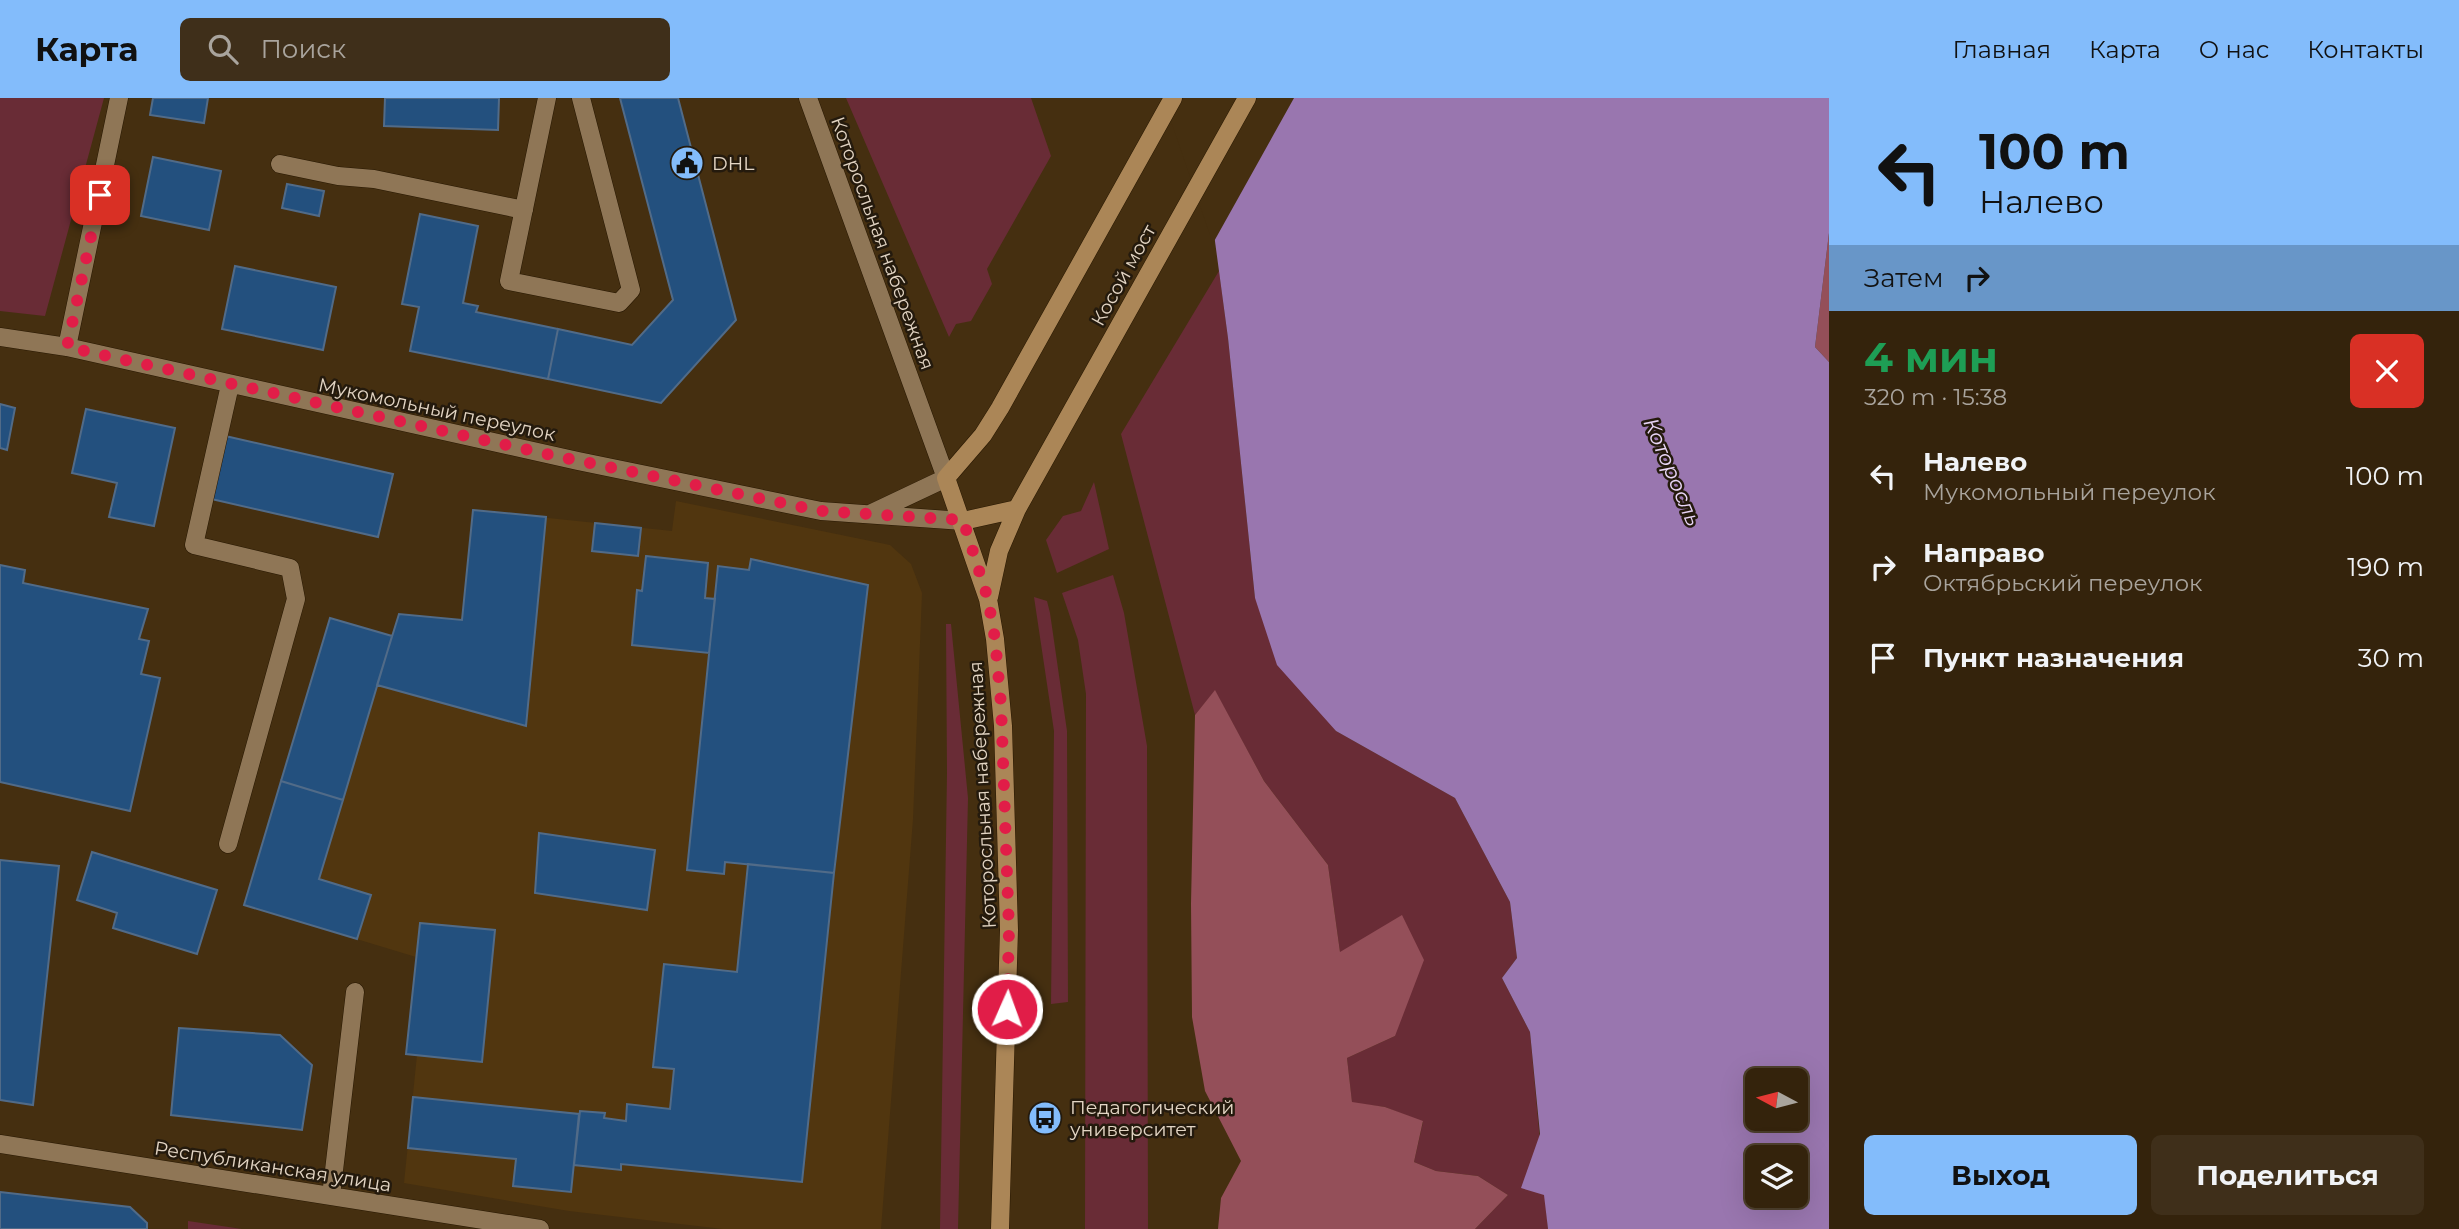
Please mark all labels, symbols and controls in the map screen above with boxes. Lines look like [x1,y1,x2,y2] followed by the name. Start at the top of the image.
[180,18,670,81] search box
[35,29,138,69] text: Карта
[204,30,242,68] icon: search
[260,33,346,65] text: Поиск
[1953,35,2051,64] text: Главная
[2089,35,2161,64] text: Карта
[2199,35,2269,64] text: О нас
[2307,35,2424,64] text: Контакты
[826,114,939,373] street label: Которосльная набережная
[1979,122,2130,181] text: 100 m
[1864,126,1955,217] icon: left
[668,144,706,182] public building icon: DHL
[712,152,755,175] place label: DHL
[70,165,130,225] pin
[81,176,119,214] icon: arrive
[1979,182,2104,221] text: Налево
[1086,221,1161,330] street label: Косой мост
[1958,259,1996,297] icon: right
[1864,262,1944,294] text: Затем
[1864,331,1998,383] text: 4 мин
[2350,334,2424,408] button: close
[316,373,557,446] street label: Мукомольный переулок
[1864,383,2007,411] text: 320 m · 15:38
[1639,414,1706,530] water label: Которосль
[1923,446,2027,478] text: Налево
[1864,457,1902,495] icon: left
[2346,460,2424,492] text: 100 m
[1923,478,2216,506] text: Мукомольный переулок
[1923,537,2044,569] text: Направо
[1864,548,1902,586] icon: right
[2347,551,2424,583] text: 190 m
[1923,569,2202,597] text: Октябрьский переулок
[1864,639,1902,677] icon: arrive
[1923,642,2184,674] text: Пункт назначения
[2358,642,2424,674] text: 30 m
[964,661,1001,929] street label: Которосльная набережная
[970,972,1044,1046] position arrow
[1745,1068,1808,1130] north arrow
[1745,1068,1808,1208] map controls
[1069,1096,1234,1141] place label: Педагогический университет
[1026,1099,1064,1137] bus stop icon: Педагогический университет
[1864,1135,2137,1215] button: Выход
[2151,1135,2424,1215] button: Поделиться
[153,1136,393,1197] street label: Республиканская улица
[1745,1145,1808,1208] button: layers

